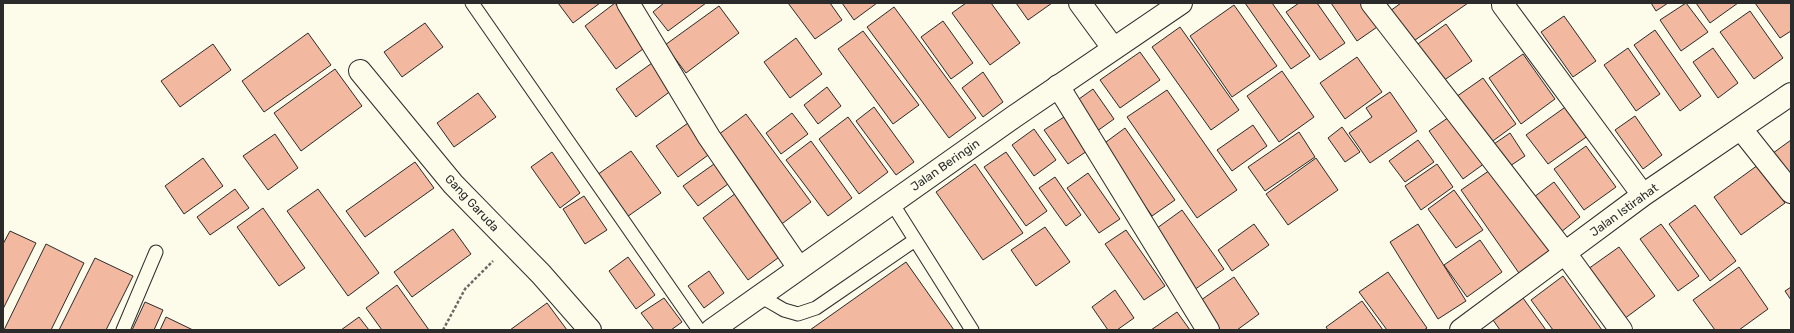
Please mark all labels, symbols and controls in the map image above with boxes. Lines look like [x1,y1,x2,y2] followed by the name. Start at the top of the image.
[908,136,982,194] street label: Jalan Beringin
[442,172,502,234] street label: Gang Garuda
[1587,180,1661,239] street label: Jalan Istirahat

